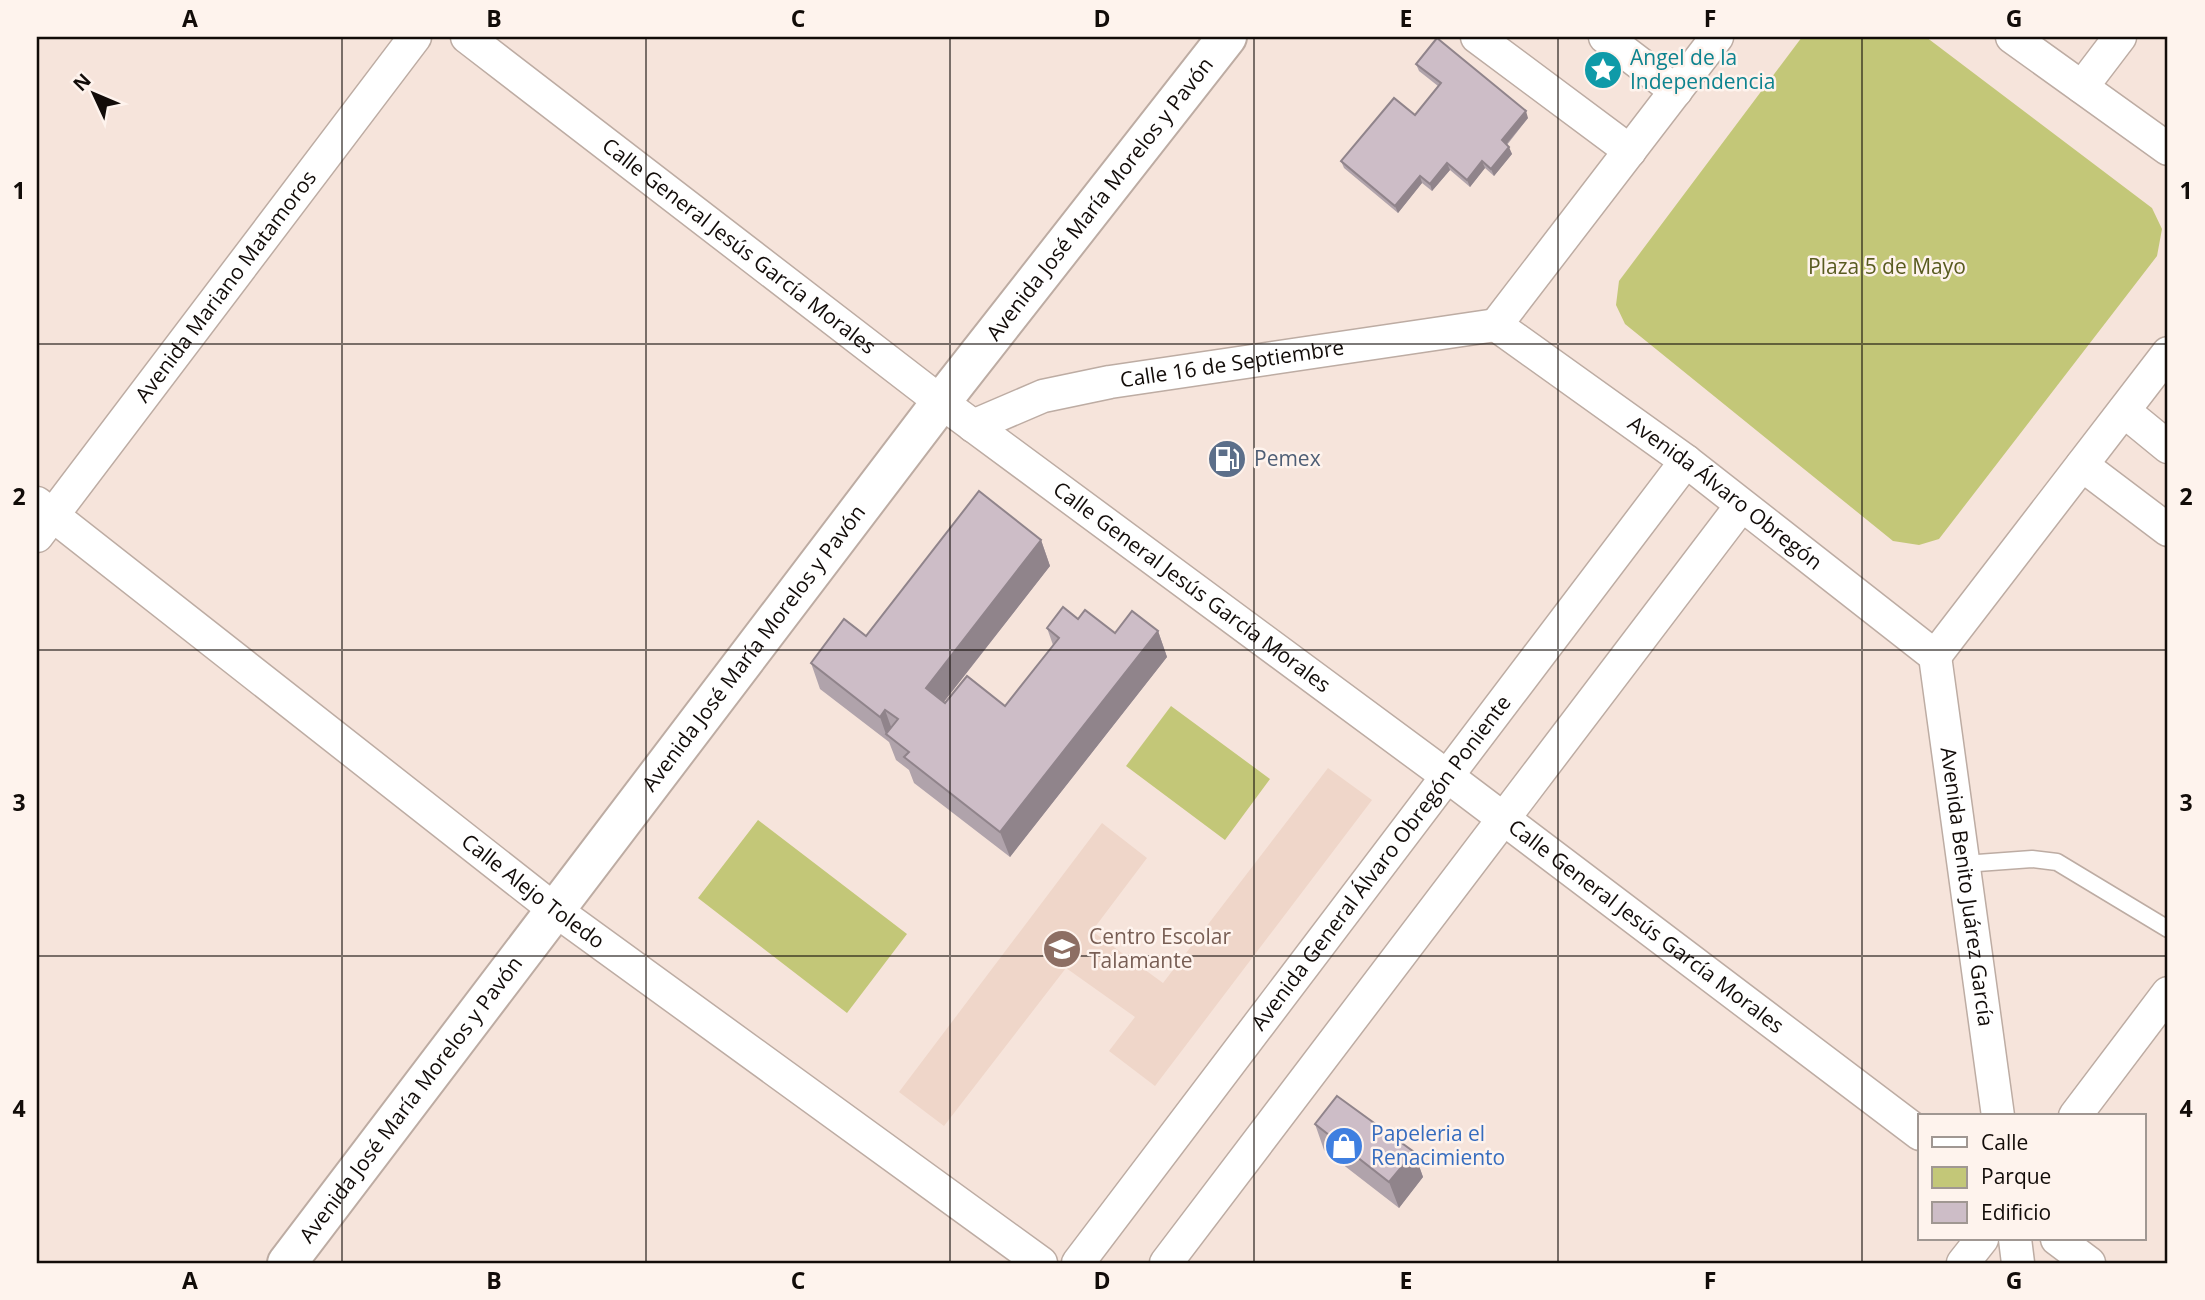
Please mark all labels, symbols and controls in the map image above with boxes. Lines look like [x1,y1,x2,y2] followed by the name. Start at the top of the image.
[182,2,198,34] text: A
[486,2,502,34] text: B
[791,2,805,34] text: C
[1093,2,1111,34] text: D
[1400,2,1412,34] text: E
[1704,2,1716,34] text: F
[2006,2,2022,34] text: G
[1630,43,1775,95] place label: Angel de la Independencia
[1582,49,1624,91] place icon: Angel de la Independencia
[979,51,1219,346] street label: Avenida José María Morelos y Pavón
[60,60,130,130] north arrow
[67,68,96,97] text: N
[597,131,882,360] street label: Calle General Jesús García Morales
[128,164,322,408] street label: Avenida Mariano Matamoros
[12,174,26,206] text: 1
[2179,174,2193,206] text: 1
[1808,252,1966,280] park label: Plaza 5 de Mayo
[1118,333,1346,393] street label: Calle 16 de Septiembre
[1623,409,1828,576] street label: Avenida Álvaro Obregón
[1206,438,1248,480] fuel station icon: Pemex
[1254,444,1321,472] place label: Pemex
[1048,475,1337,698] street label: Calle General Jesús García Morales
[12,480,26,512] text: 2
[2179,480,2193,512] text: 2
[635,499,871,797] street label: Avenida José María Morelos y Pavón
[1244,689,1517,1036] street label: Avenida General Álvaro Obregón Poniente
[1935,745,2001,1028] street label: Avenida Benito Juárez García
[12,786,26,818] text: 3
[2179,786,2193,818] text: 3
[1503,813,1790,1039] street label: Calle General Jesús García Morales
[456,827,611,955] street label: Calle Alejo Toledo
[1089,922,1231,974] place label: Centro Escolar Talamante
[1041,928,1083,970] school or university icon: Centro Escolar Talamante
[292,950,528,1248] street label: Avenida José María Morelos y Pavón
[12,1092,26,1124] text: 4
[2179,1092,2193,1124] text: 4
[1918,1114,2146,1240] legend
[1371,1119,1505,1171] place label: Papeleria el Renacimiento
[1323,1125,1365,1167] shop icon: Papeleria el Renacimiento
[1981,1128,2028,1156] text: Calle
[1981,1162,2051,1190] text: Parque
[1981,1198,2051,1226] text: Edificio
[182,1264,198,1296] text: A
[486,1264,502,1296] text: B
[791,1264,805,1296] text: C
[1093,1264,1111,1296] text: D
[1400,1264,1412,1296] text: E
[1704,1264,1716,1296] text: F
[2006,1264,2022,1296] text: G

